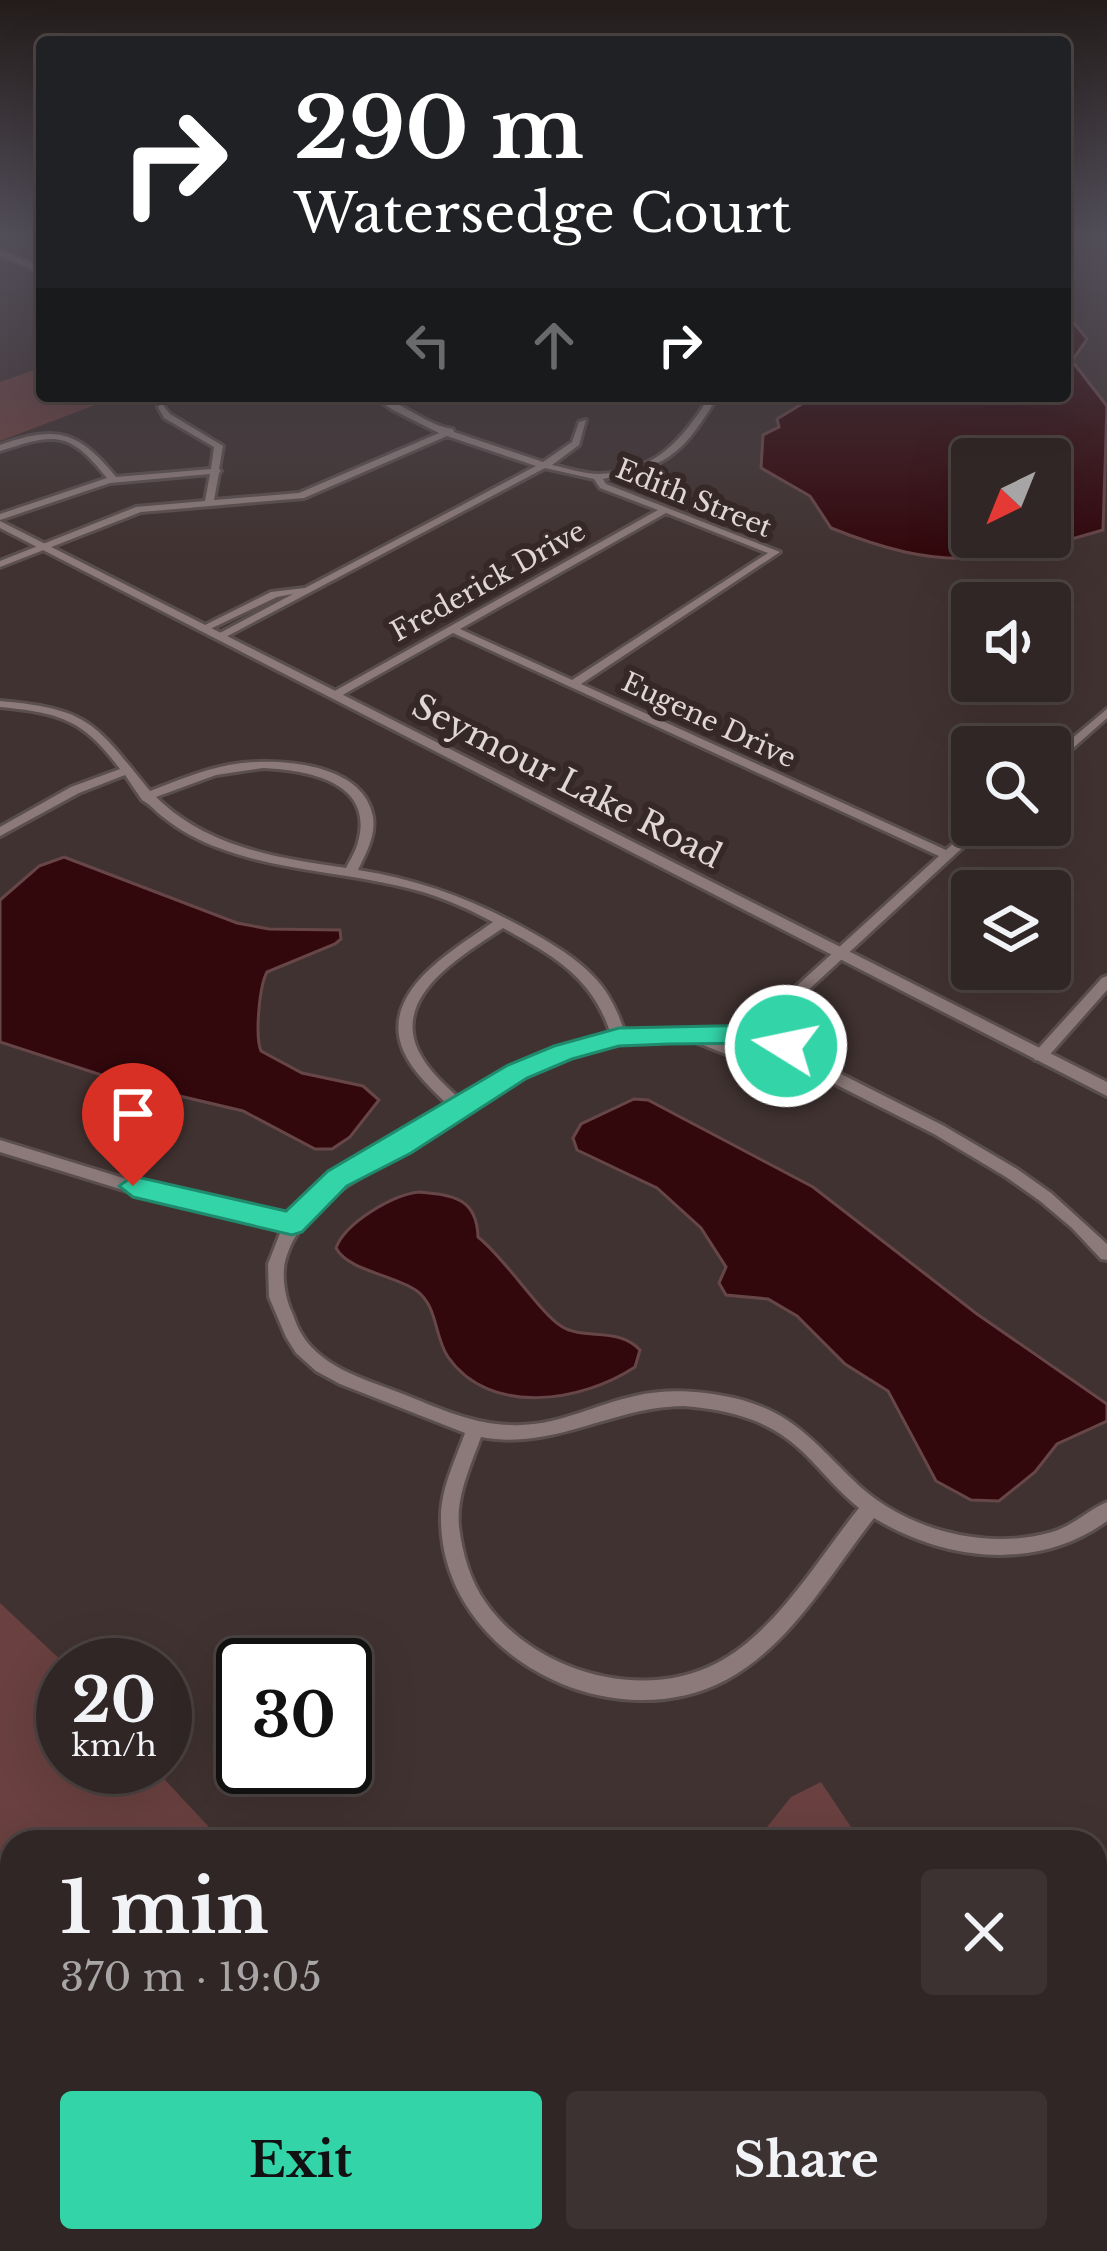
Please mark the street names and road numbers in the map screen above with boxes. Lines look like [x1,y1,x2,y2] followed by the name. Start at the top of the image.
[611,452,777,544] street label: Edith Street
[385,514,591,648] street label: Frederick Drive
[617,665,801,775] street label: Eugene Drive
[405,685,729,877] street label: Seymour Lake Road

